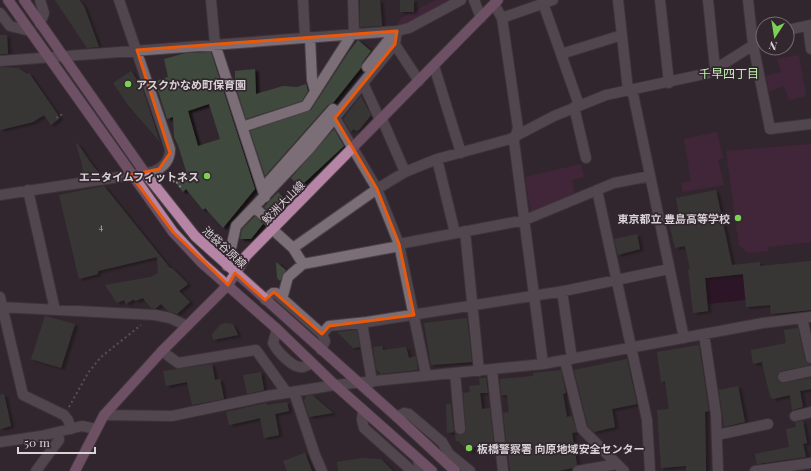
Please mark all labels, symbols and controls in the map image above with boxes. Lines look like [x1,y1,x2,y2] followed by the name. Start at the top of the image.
[755,16,795,56] north arrow
[767,38,778,54] text: N
[699,65,759,81] district label: 千早四丁目
[136,77,246,92] place label: アスクかなめ町保育園
[123,79,133,89] marker: アスクかなめ町保育園
[79,169,199,184] place label: エニタイムフィットネス
[202,171,212,181] marker: エニタイムフィットネス
[258,177,308,227] street label: 鮫洲大山線
[617,211,730,226] place label: 東京都立 豊島高等学校
[733,213,743,223] marker: 東京都立 豊島高等学校
[99,220,104,232] house number: 4
[200,223,250,271] street label: 池袋谷原線
[18,429,95,455] scale bar
[24,434,50,450] text: 50 m
[477,441,645,456] place label: 板橋警察署 向原地域安全センター
[464,443,474,453] marker: 板橋警察署 向原地域安全センター

